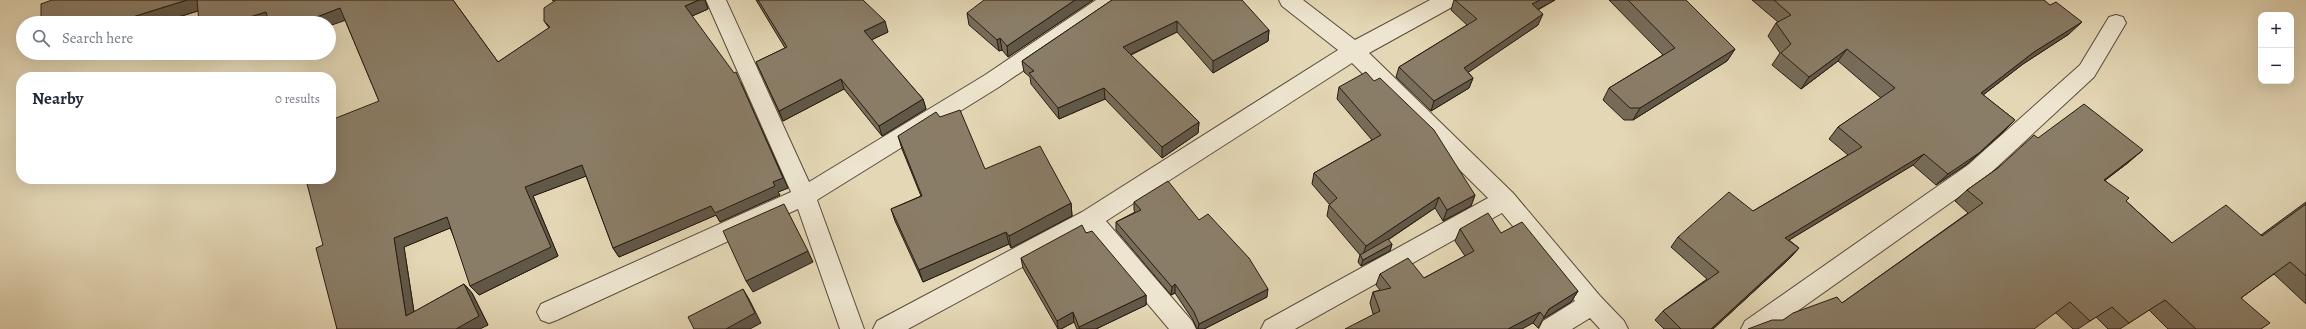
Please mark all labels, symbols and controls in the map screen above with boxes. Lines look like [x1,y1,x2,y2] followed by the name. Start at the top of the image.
[2258,12,2294,84] map controls
[2258,12,2294,48] button: +
[16,16,336,60] search box
[30,27,52,49] icon: search
[62,28,133,48] text: Search here
[2258,48,2294,84] button: −
[32,87,83,110] text: Nearby
[275,90,320,107] text: 0 results

